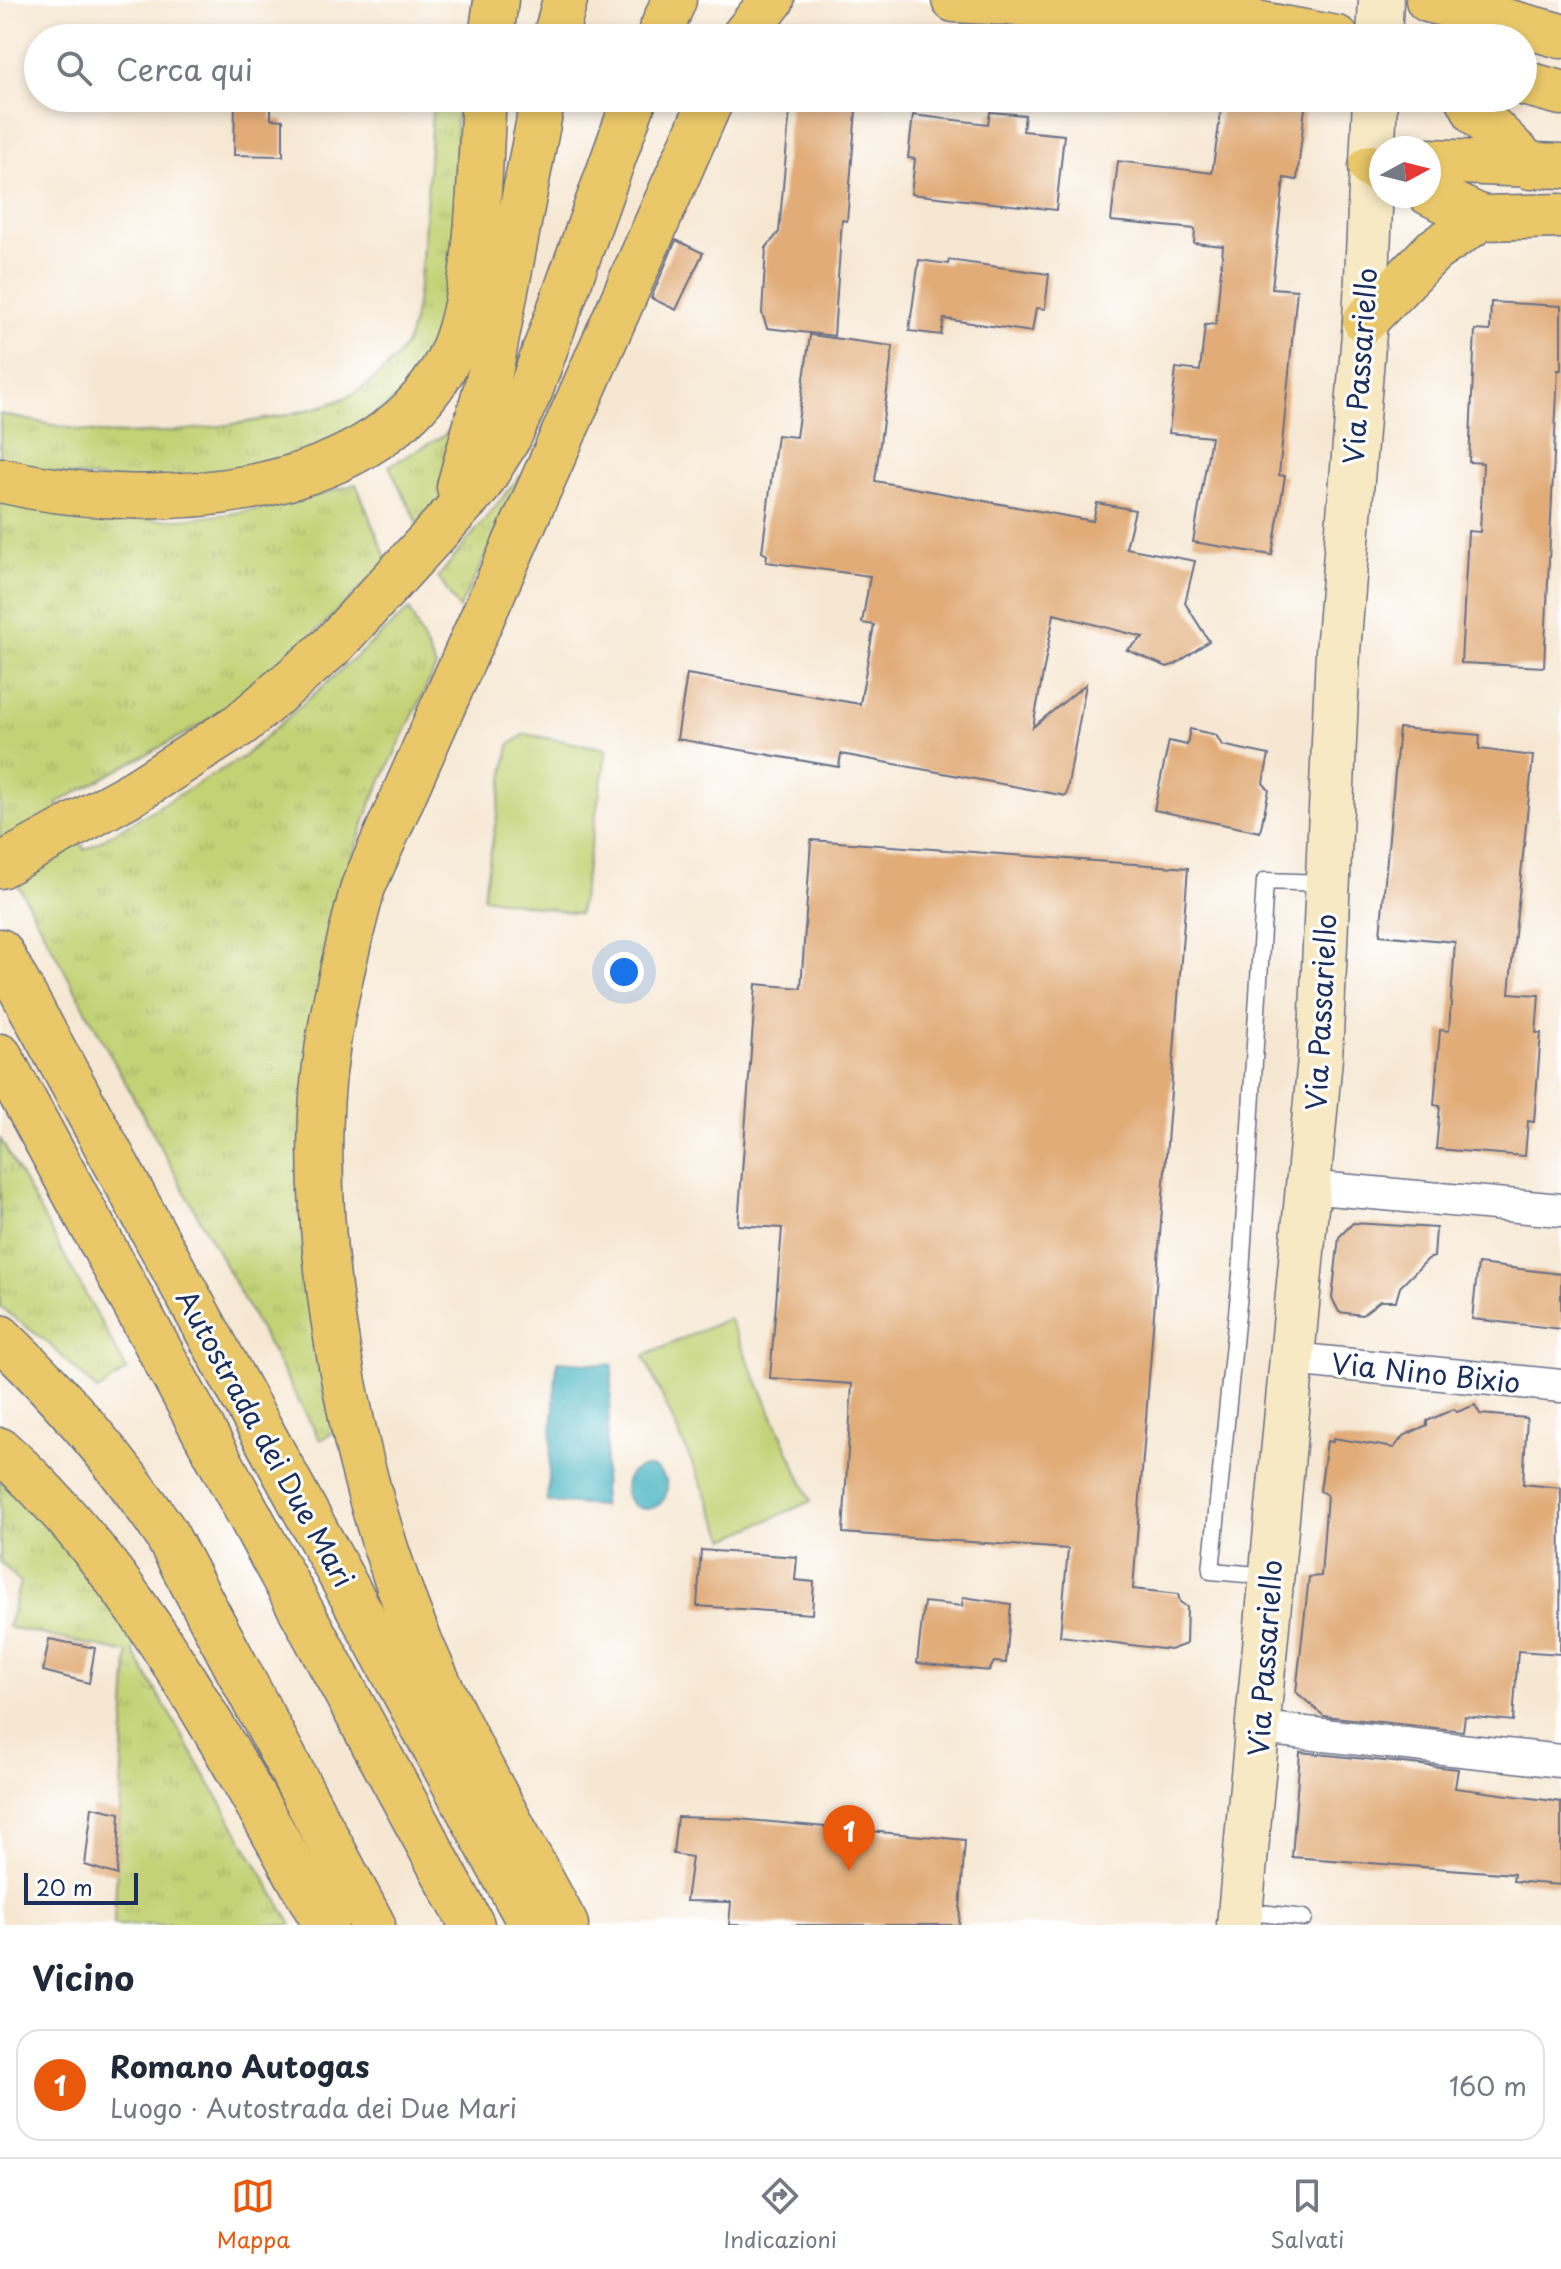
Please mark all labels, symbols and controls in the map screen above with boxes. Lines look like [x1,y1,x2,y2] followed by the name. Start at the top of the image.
[24,24,1537,112] search box
[52,46,96,90] icon: search
[116,46,253,91] text: Cerca qui
[1369,136,1441,208] north arrow
[1331,266,1387,466] street label: Via Passariello
[1293,912,1347,1112] street label: Via Passariello
[604,952,644,992] your location
[166,1281,366,1595] street label: Autostrada dei Due Mari
[1329,1341,1523,1403] street label: Via Nino Bixio
[1236,1558,1292,1758] street label: Via Passariello
[823,1805,875,1871] pin: 1
[24,1869,138,1905] scale bar
[36,1870,93,1903] text: 20 m
[32,1951,134,2003] text: Vicino
[110,2043,370,2088] text: Romano Autogas
[54,2066,66,2105] text: 1
[1449,2066,1527,2105] text: 160 m
[110,2088,517,2127] text: Luogo · Autostrada dei Due Mari
[217,2174,290,2255] tab: Mappa
[723,2174,837,2255] tab: Indicazioni
[1270,2174,1344,2255] tab: Salvati

